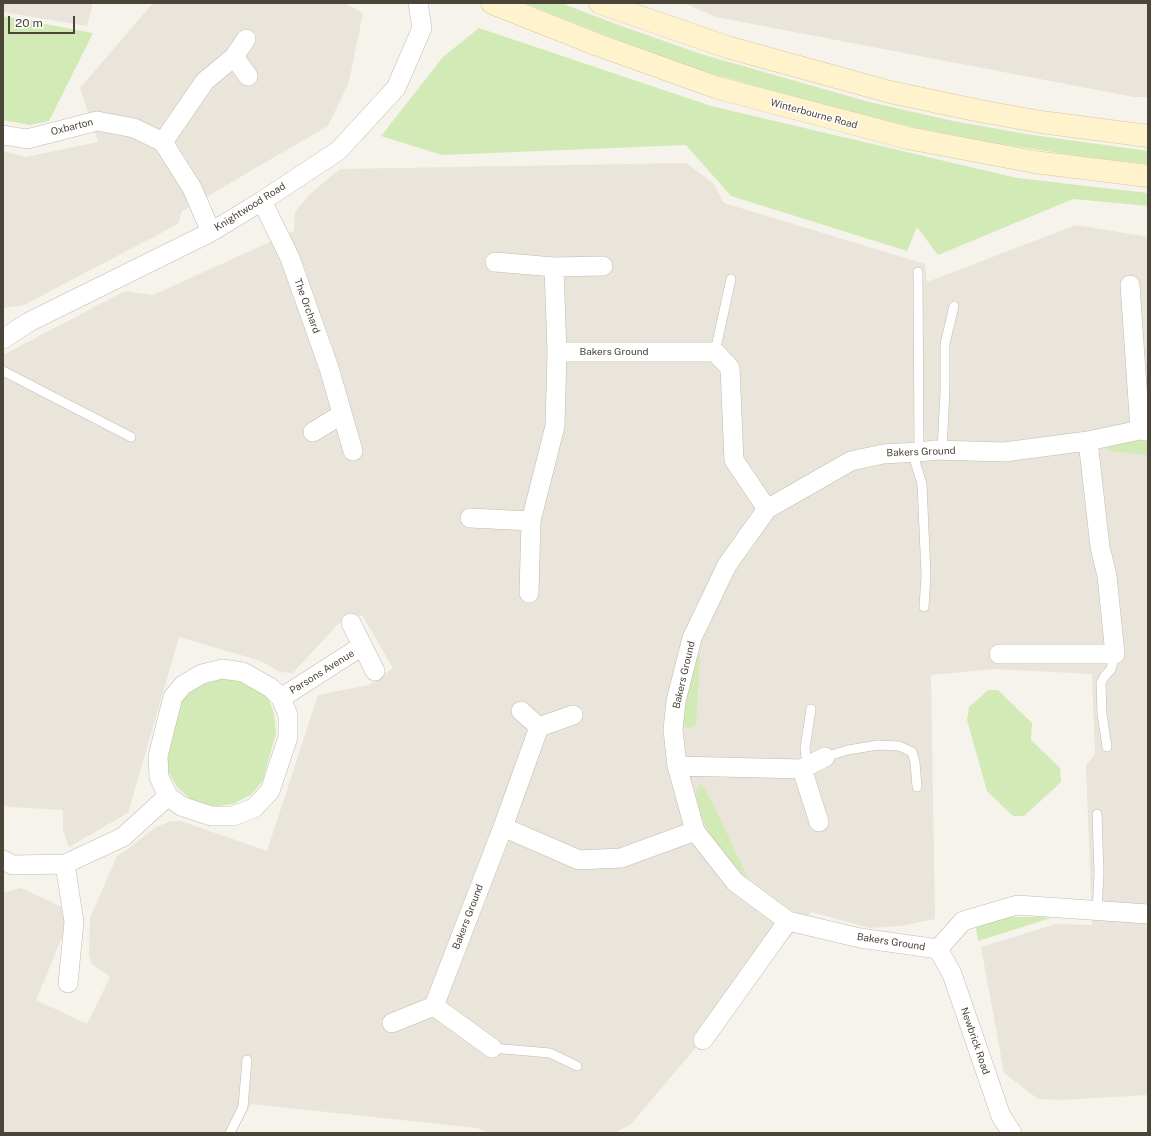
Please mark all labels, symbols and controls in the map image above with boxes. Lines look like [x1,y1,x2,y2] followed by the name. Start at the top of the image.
[10,8,77,34] scale bar
[15,16,43,30] text: 20 m
[769,97,859,131] street label: Winterbourne Road
[50,116,94,138] street label: Oxbarton
[212,180,288,234] street label: Knightwood Road
[292,277,322,335] street label: The Orchard
[579,346,649,358] street label: Bakers Ground
[886,445,956,459] street label: Bakers Ground
[670,640,698,710] street label: Bakers Ground
[287,647,357,697] street label: Parsons Avenue
[450,883,486,951] street label: Bakers Ground
[856,931,926,953] street label: Bakers Ground
[958,1006,992,1076] street label: Newbrick Road

